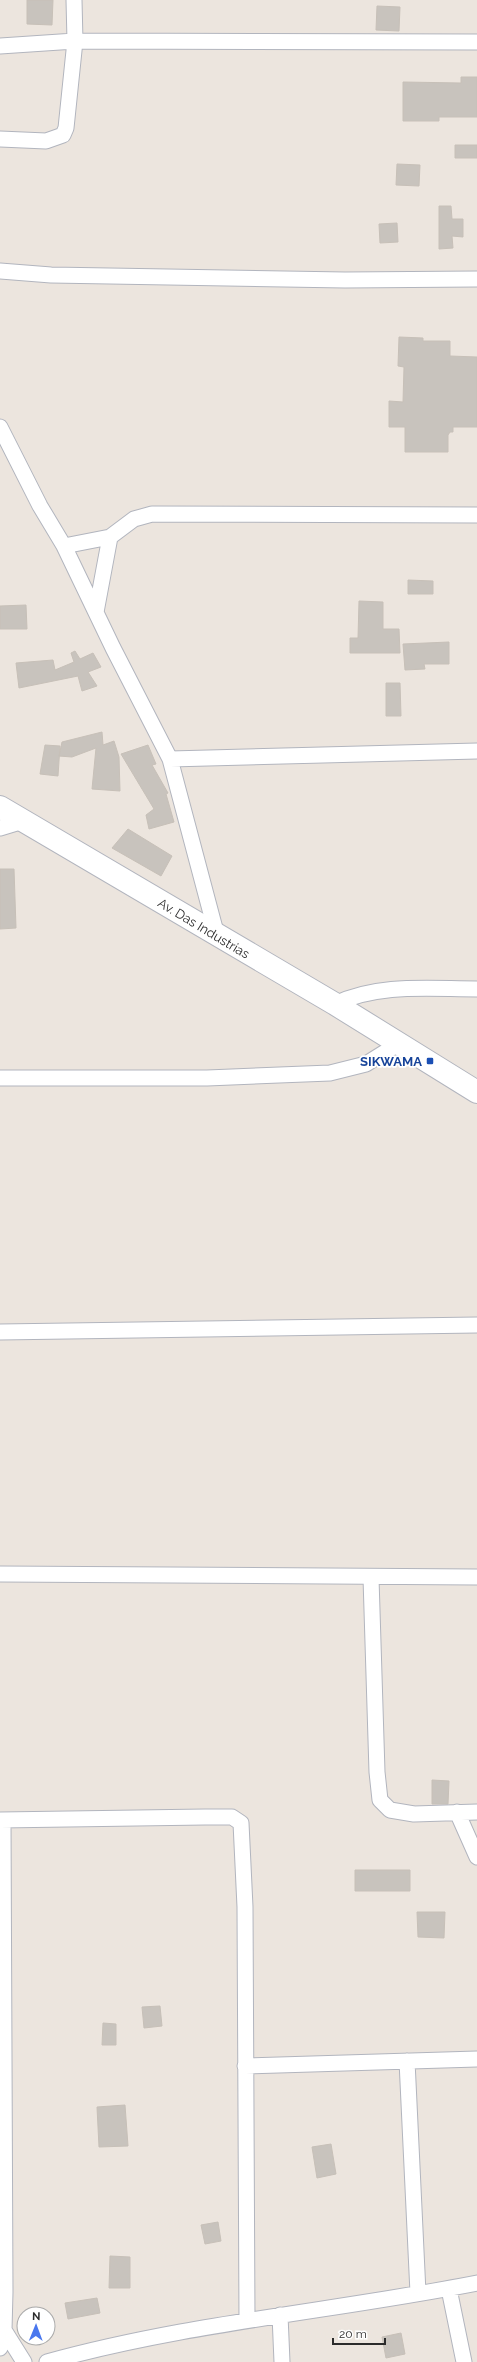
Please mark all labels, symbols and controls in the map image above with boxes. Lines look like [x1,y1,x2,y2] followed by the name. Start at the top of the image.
[155,895,252,962] street label: Av. Das Industrias
[360,1054,422,1069] place label: SIKWAMA
[425,1056,435,1066] marker: SIKWAMA
[16,2306,56,2346] north arrow
[32,2310,40,2323] text: N
[333,2320,385,2346] scale bar
[339,2327,367,2341] text: 20 m

